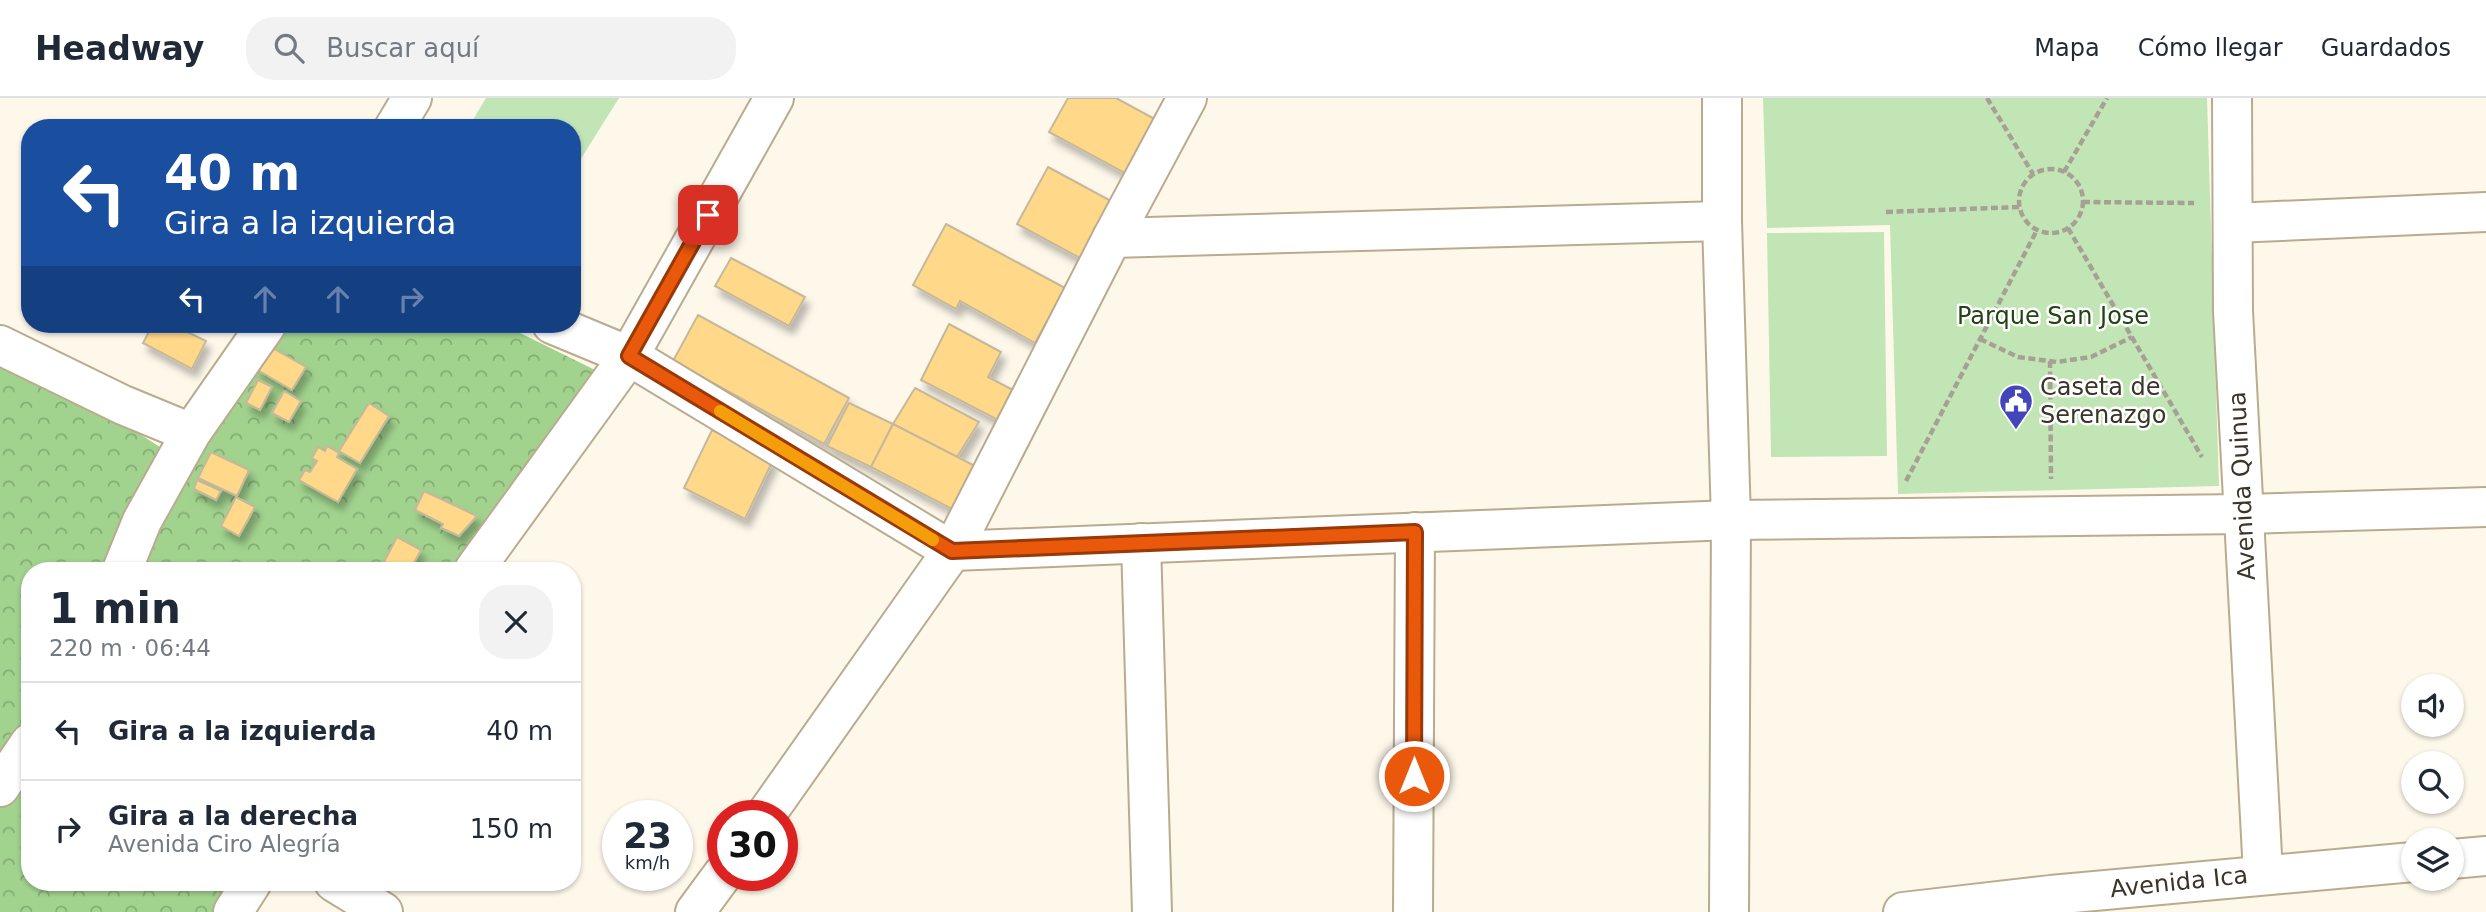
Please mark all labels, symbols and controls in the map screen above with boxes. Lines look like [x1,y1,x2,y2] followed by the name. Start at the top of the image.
[246,17,736,80] search box
[35,29,204,68] text: Headway
[270,29,308,67] icon: search
[326,33,479,63] text: Buscar aquí
[2034,34,2100,62] text: Mapa
[2138,34,2283,62] text: Cómo llegar
[2321,34,2451,62] text: Guardados
[164,145,300,202] text: 40 m
[49,147,140,238] icon: left
[678,185,738,245] pin
[689,196,727,234] icon: arrive
[164,204,456,242] text: Gira a la izquierda
[173,280,211,318] icon: left
[246,280,284,318] icon: ahead
[319,280,357,318] icon: ahead
[392,280,430,318] icon: right
[1957,302,2149,330] park label: Parque San Jose
[2040,373,2167,429] place label: Caseta de Serenazgo
[1997,382,2035,431] public building icon: Caseta de Serenazgo
[2223,391,2261,581] street label: Avenida Quinua
[49,584,181,633] text: 1 min
[479,585,553,659] button: close
[49,635,211,661] text: 220 m · 06:44
[2401,674,2464,891] map controls
[2401,674,2464,737] button: sound
[49,712,87,750] icon: left
[108,716,376,746] text: Gira a la izquierda
[486,716,553,746] text: 40 m
[1377,739,1451,813] position arrow
[2401,751,2464,814] button: search
[707,800,798,891] speed limit sign: 30
[108,801,358,831] text: Gira a la derecha
[49,810,87,848] icon: right
[470,814,553,844] text: 150 m
[623,816,672,856] text: 23
[2401,828,2464,891] button: layers
[108,831,341,857] text: Avenida Ciro Alegría
[625,852,670,873] text: km/h
[2109,861,2249,903] street label: Avenida Ica

